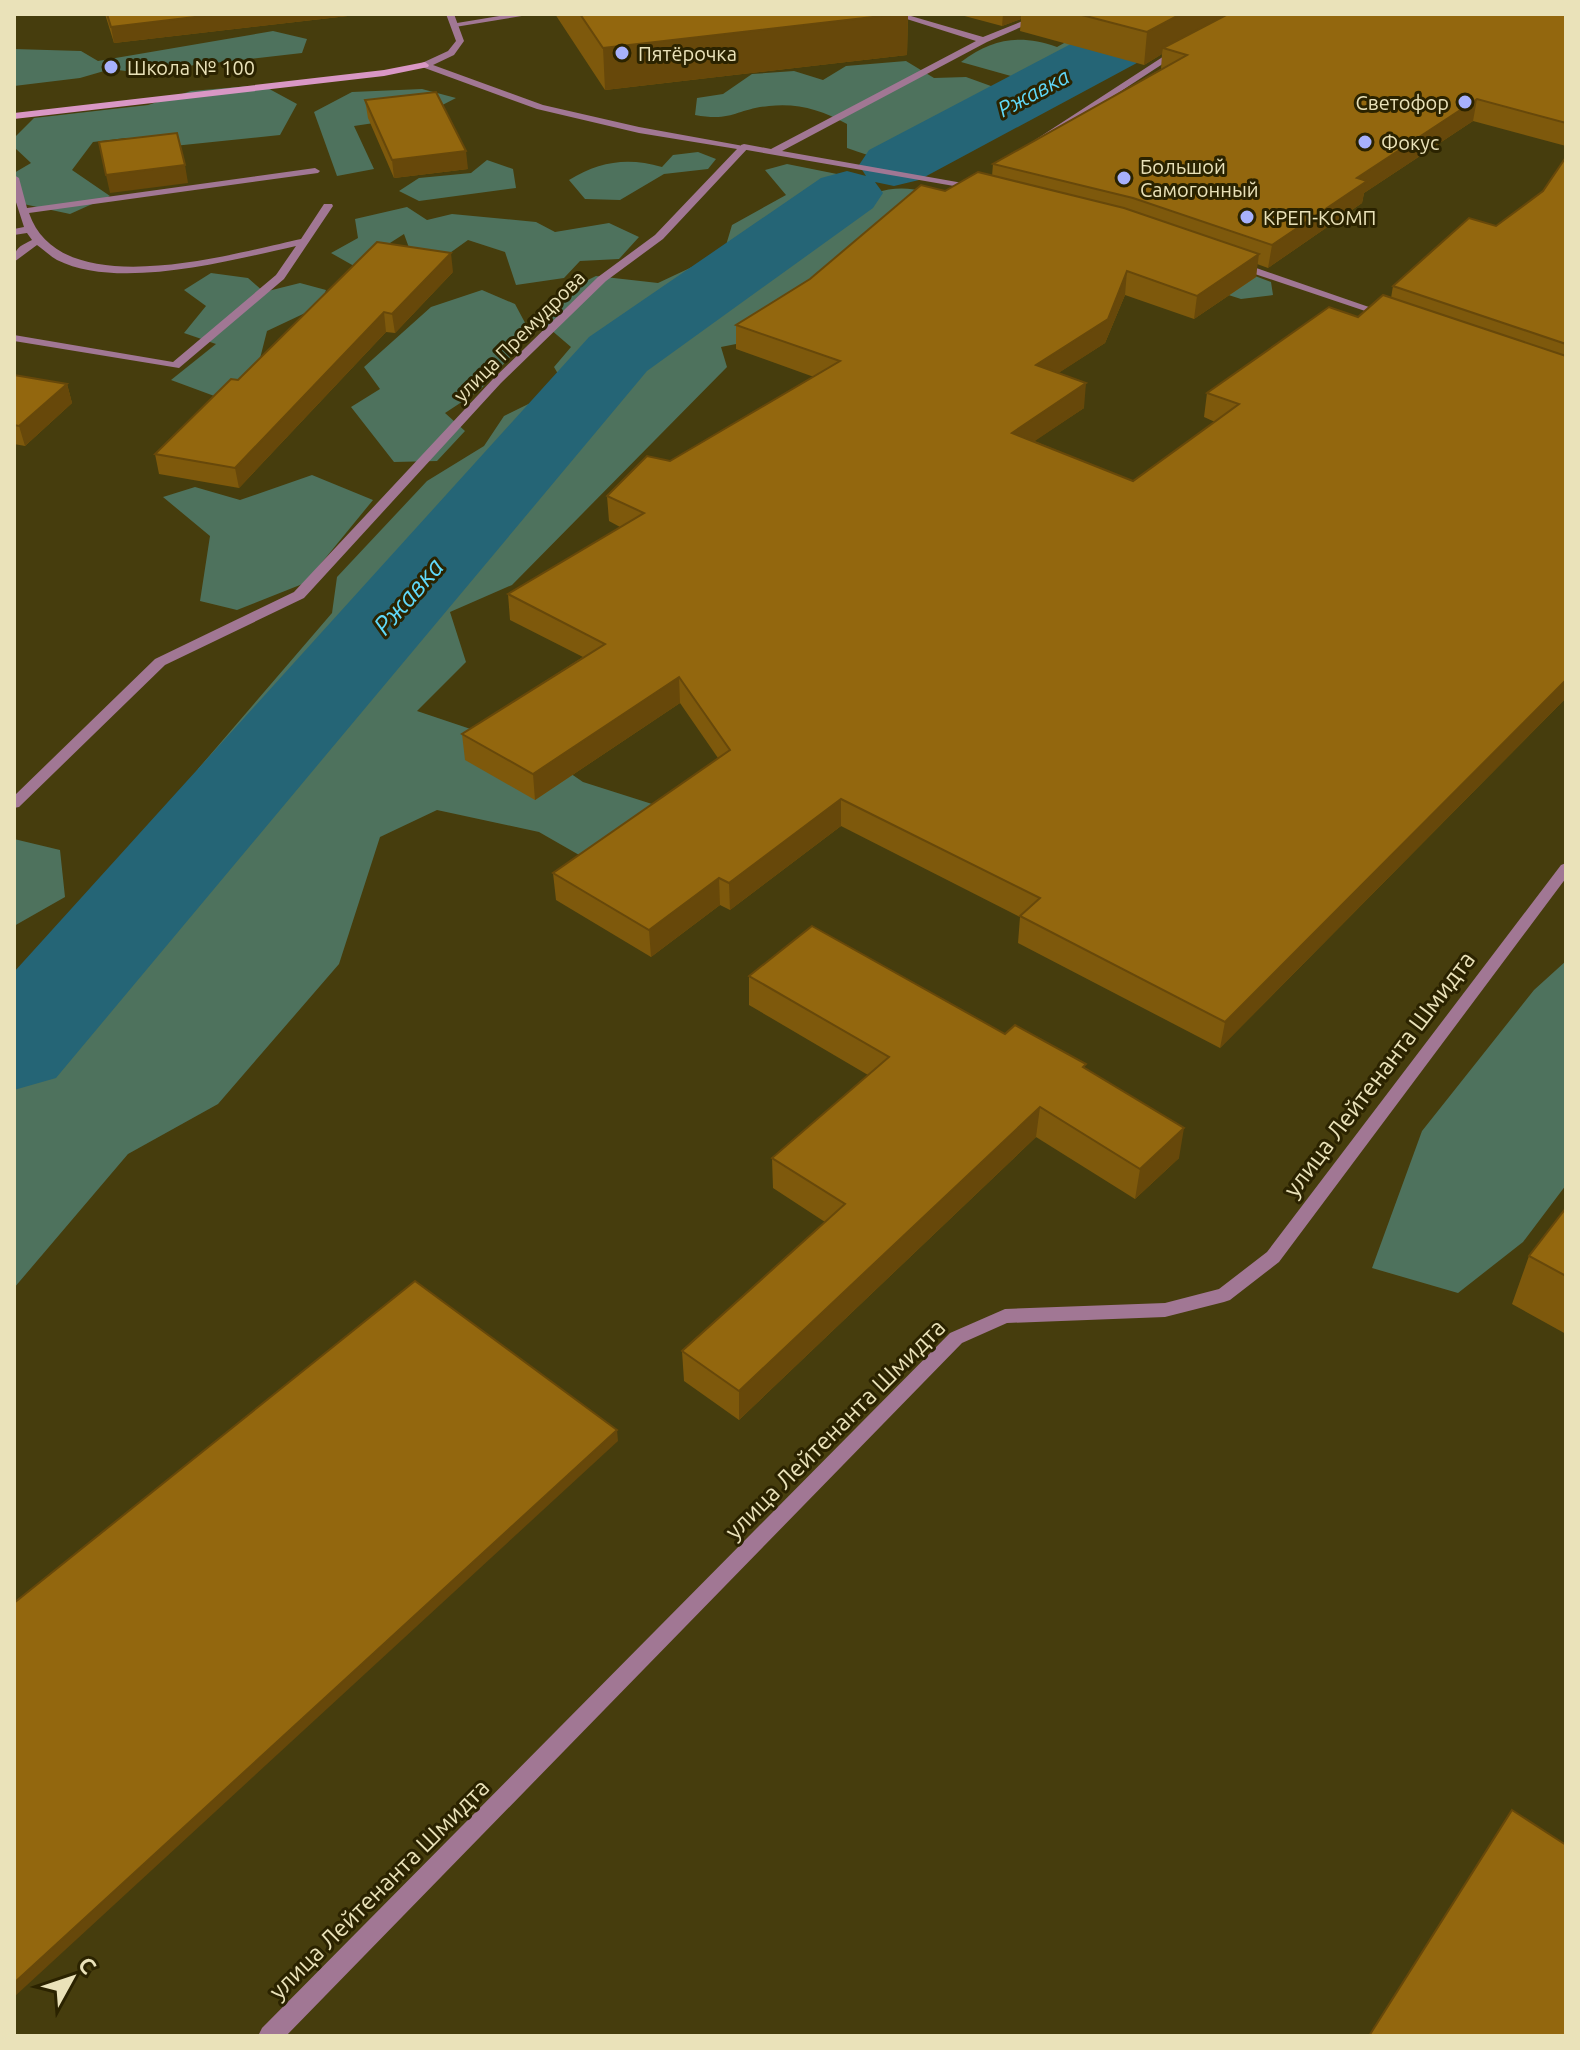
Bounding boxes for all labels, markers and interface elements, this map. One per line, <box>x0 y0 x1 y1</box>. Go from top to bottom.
place label: Пятёрочка <box>638 42 737 65</box>
marker: Пятёрочка <box>613 44 631 62</box>
place label: Школа № 100 <box>127 56 255 79</box>
marker: Школа № 100 <box>102 58 120 76</box>
water label: Ржавка <box>993 63 1073 121</box>
place label: Светофор <box>1356 91 1449 114</box>
marker: Светофор <box>1456 93 1474 111</box>
place label: Фокус <box>1381 131 1439 154</box>
marker: Фокус <box>1356 133 1374 151</box>
place label: Большой Самогонный <box>1140 155 1259 201</box>
marker: Большой Самогонный <box>1115 169 1133 187</box>
place label: КРЕП-КОМП <box>1263 206 1376 229</box>
marker: КРЕП-КОМП <box>1238 208 1256 226</box>
street label: улица Премудрова <box>449 266 589 406</box>
water label: Ржавка <box>367 552 449 640</box>
street label: улица Лейтенанта Шмидта <box>1278 946 1480 1202</box>
street label: улица Лейтенанта Шмидта <box>719 1313 951 1545</box>
street label: улица Лейтенанта Шмидта <box>263 1773 495 2005</box>
north arrow <box>32 1938 112 2018</box>
text: С <box>74 1951 102 1978</box>

